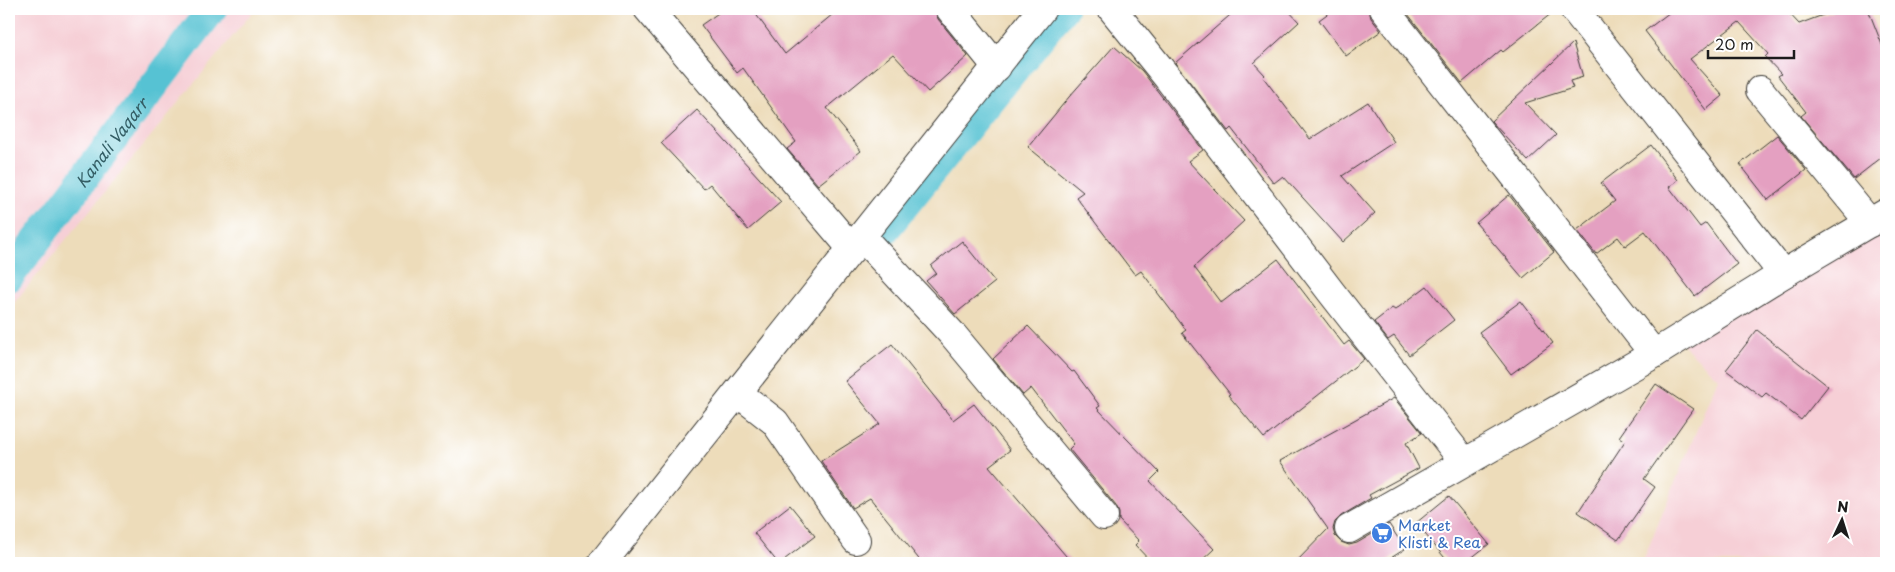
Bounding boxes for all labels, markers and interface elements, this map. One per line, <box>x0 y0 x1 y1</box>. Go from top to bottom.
scale bar <box>1708 28 1794 60</box>
text: 20 m <box>1715 32 1754 55</box>
water label: Kanali Vaqarr <box>69 90 155 192</box>
north arrow <box>1818 494 1868 544</box>
text: N <box>1837 496 1849 517</box>
place label: Market Klisti & Rea <box>1398 513 1481 553</box>
supermarket icon: Market Klisti & Rea <box>1370 521 1394 545</box>

